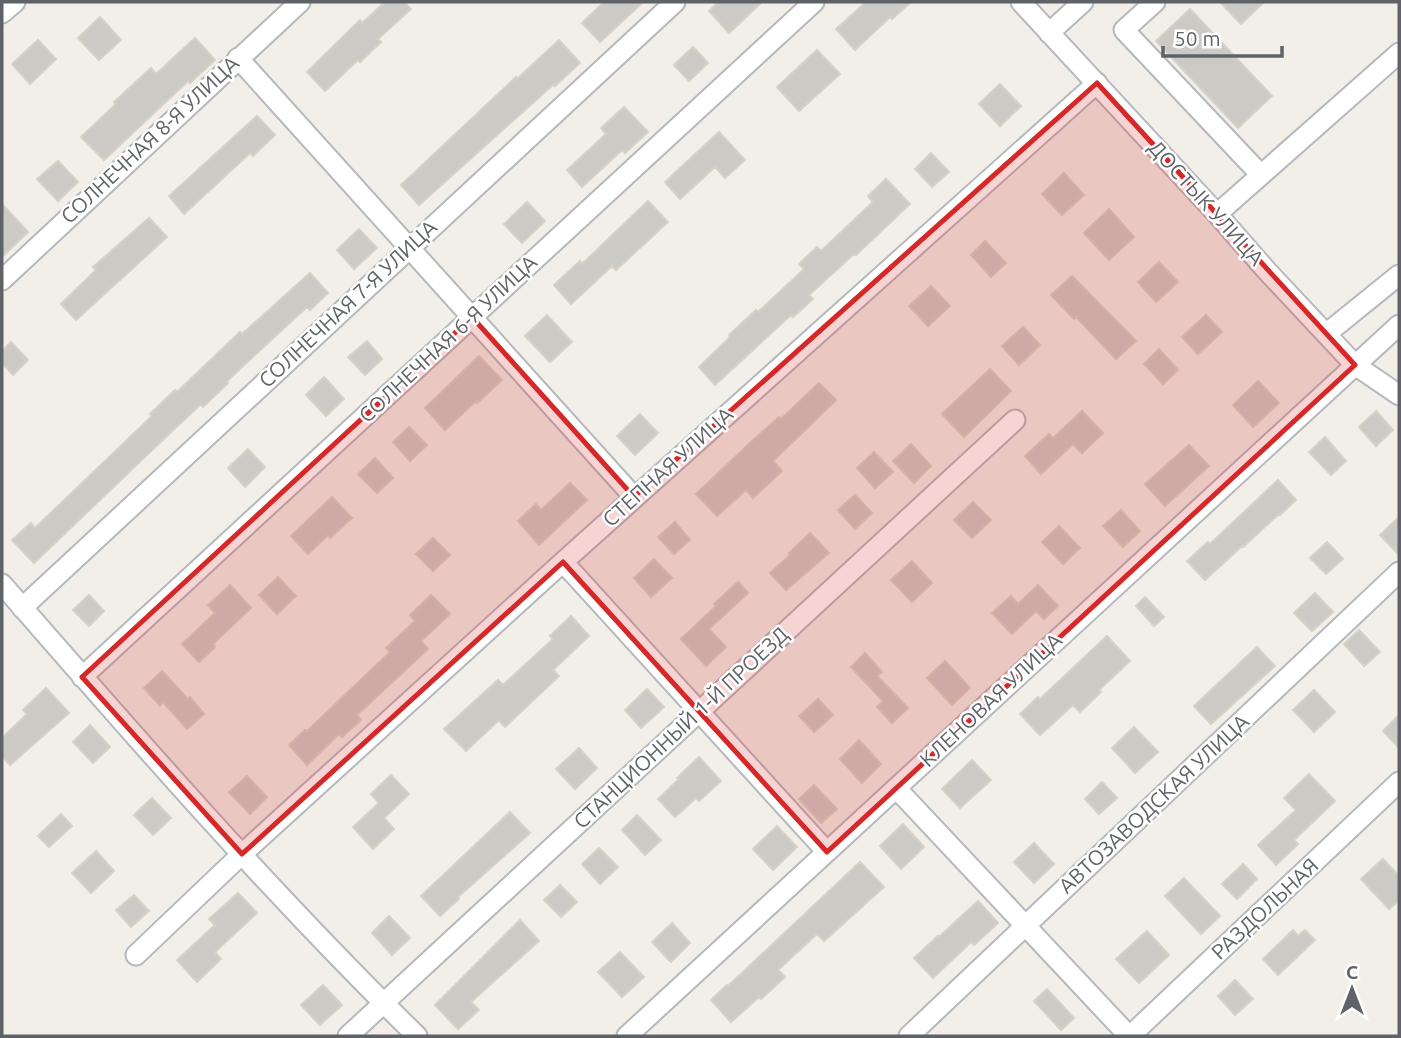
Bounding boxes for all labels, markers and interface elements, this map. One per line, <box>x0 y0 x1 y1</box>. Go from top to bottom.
scale bar <box>1163 14 1282 58</box>
text: 50 m <box>1174 26 1221 50</box>
street label: СОЛНЕЧНАЯ 8-Я УЛИЦА <box>56 50 243 228</box>
street label: ДОСТЫК УЛИЦА <box>1144 135 1269 270</box>
street label: СОЛНЕЧНАЯ 7-Я УЛИЦА <box>254 214 441 392</box>
street label: СОЛНЕЧНАЯ 6-Я УЛИЦА <box>354 249 541 427</box>
street label: СТЕПНАЯ УЛИЦА <box>597 401 738 531</box>
street label: СТАНЦИОННЫЙ 1-Й ПРОЕЗД <box>568 622 792 833</box>
street label: КЛЕНОВАЯ УЛИЦА <box>915 627 1066 771</box>
street label: АВТОЗАВОДСКАЯ УЛИЦА <box>1053 709 1254 898</box>
street label: РАЗДОЛЬНАЯ <box>1206 853 1323 964</box>
north arrow <box>1317 954 1387 1024</box>
text: С <box>1346 961 1358 983</box>

